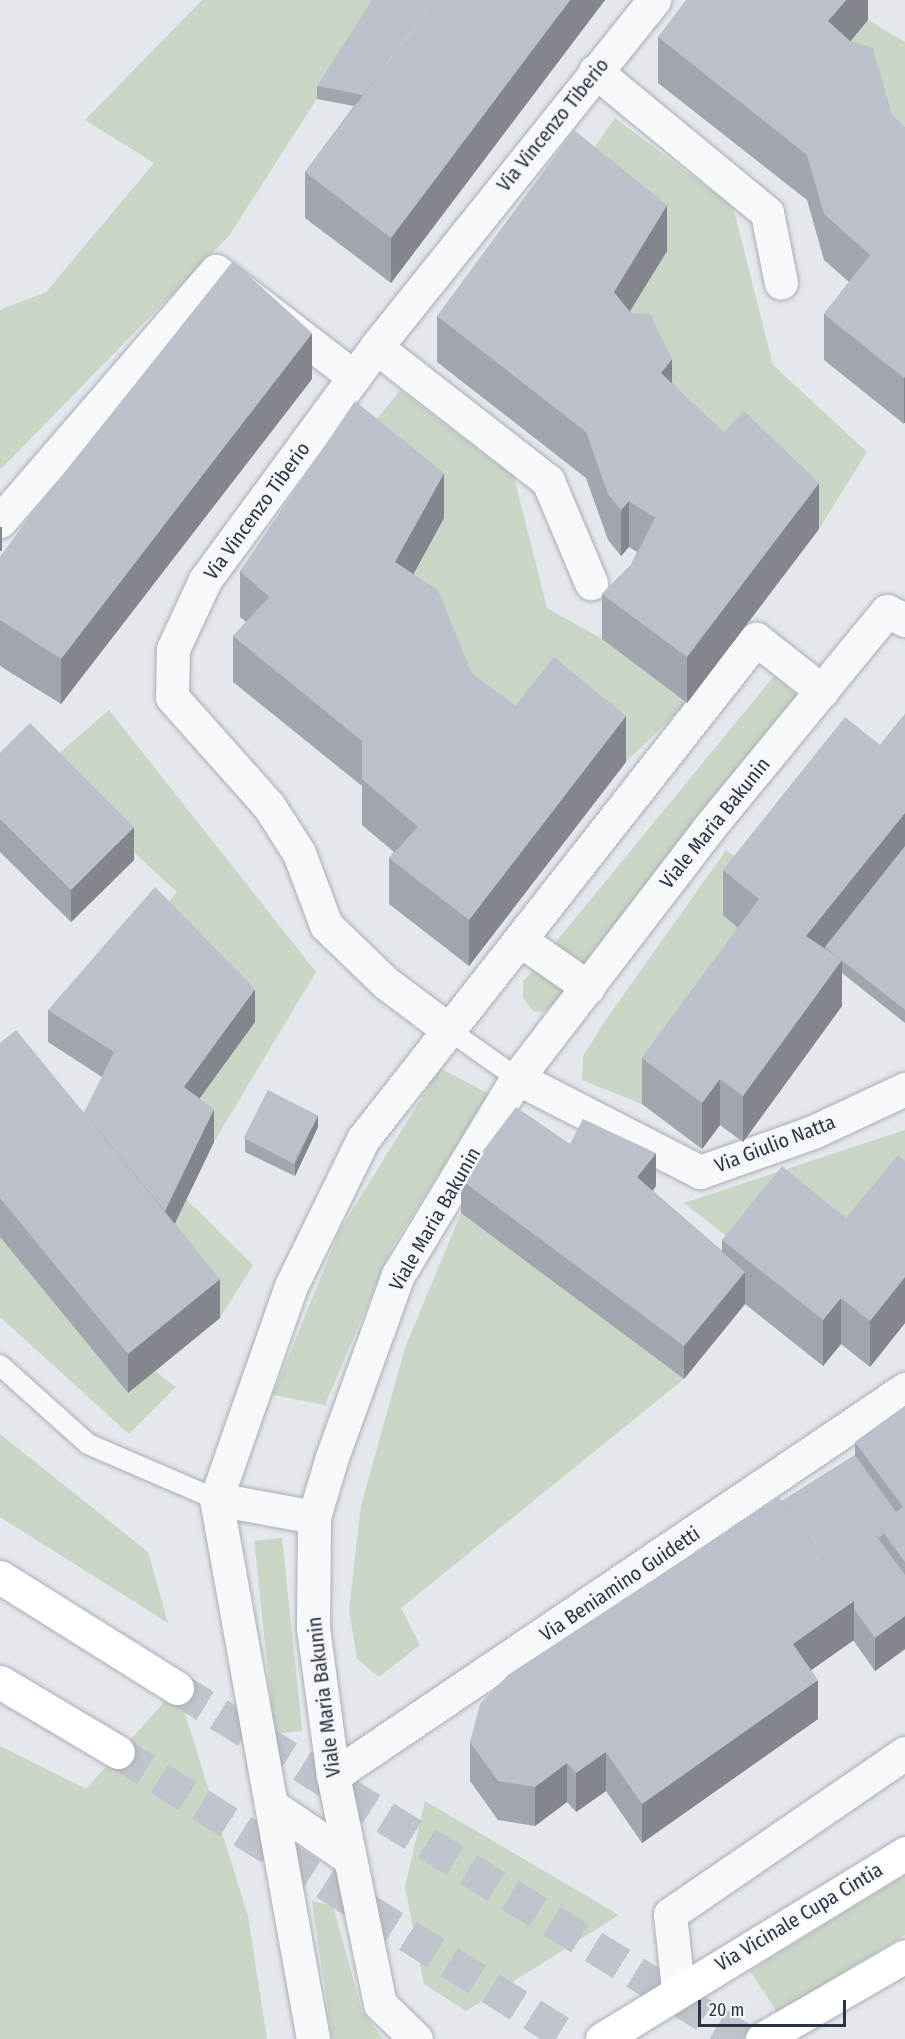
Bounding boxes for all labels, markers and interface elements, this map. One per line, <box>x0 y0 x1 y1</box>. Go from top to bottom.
street label: Via Vincenzo Tiberio <box>492 54 614 196</box>
street label: Via Vincenzo Tiberio <box>199 437 315 585</box>
street label: Viale Maria Bakunin <box>655 753 775 893</box>
street label: Via Giulio Natta <box>711 1110 839 1178</box>
street label: Viale Maria Bakunin <box>384 1143 486 1295</box>
street label: Via Beniamino Guidetti <box>535 1522 705 1646</box>
street label: Viale Maria Bakunin <box>302 1615 346 1779</box>
street label: Via Vicinale Cupa Cintia <box>711 1858 887 1976</box>
scale bar <box>701 1988 850 2026</box>
text: 20 m <box>709 1999 744 2021</box>

